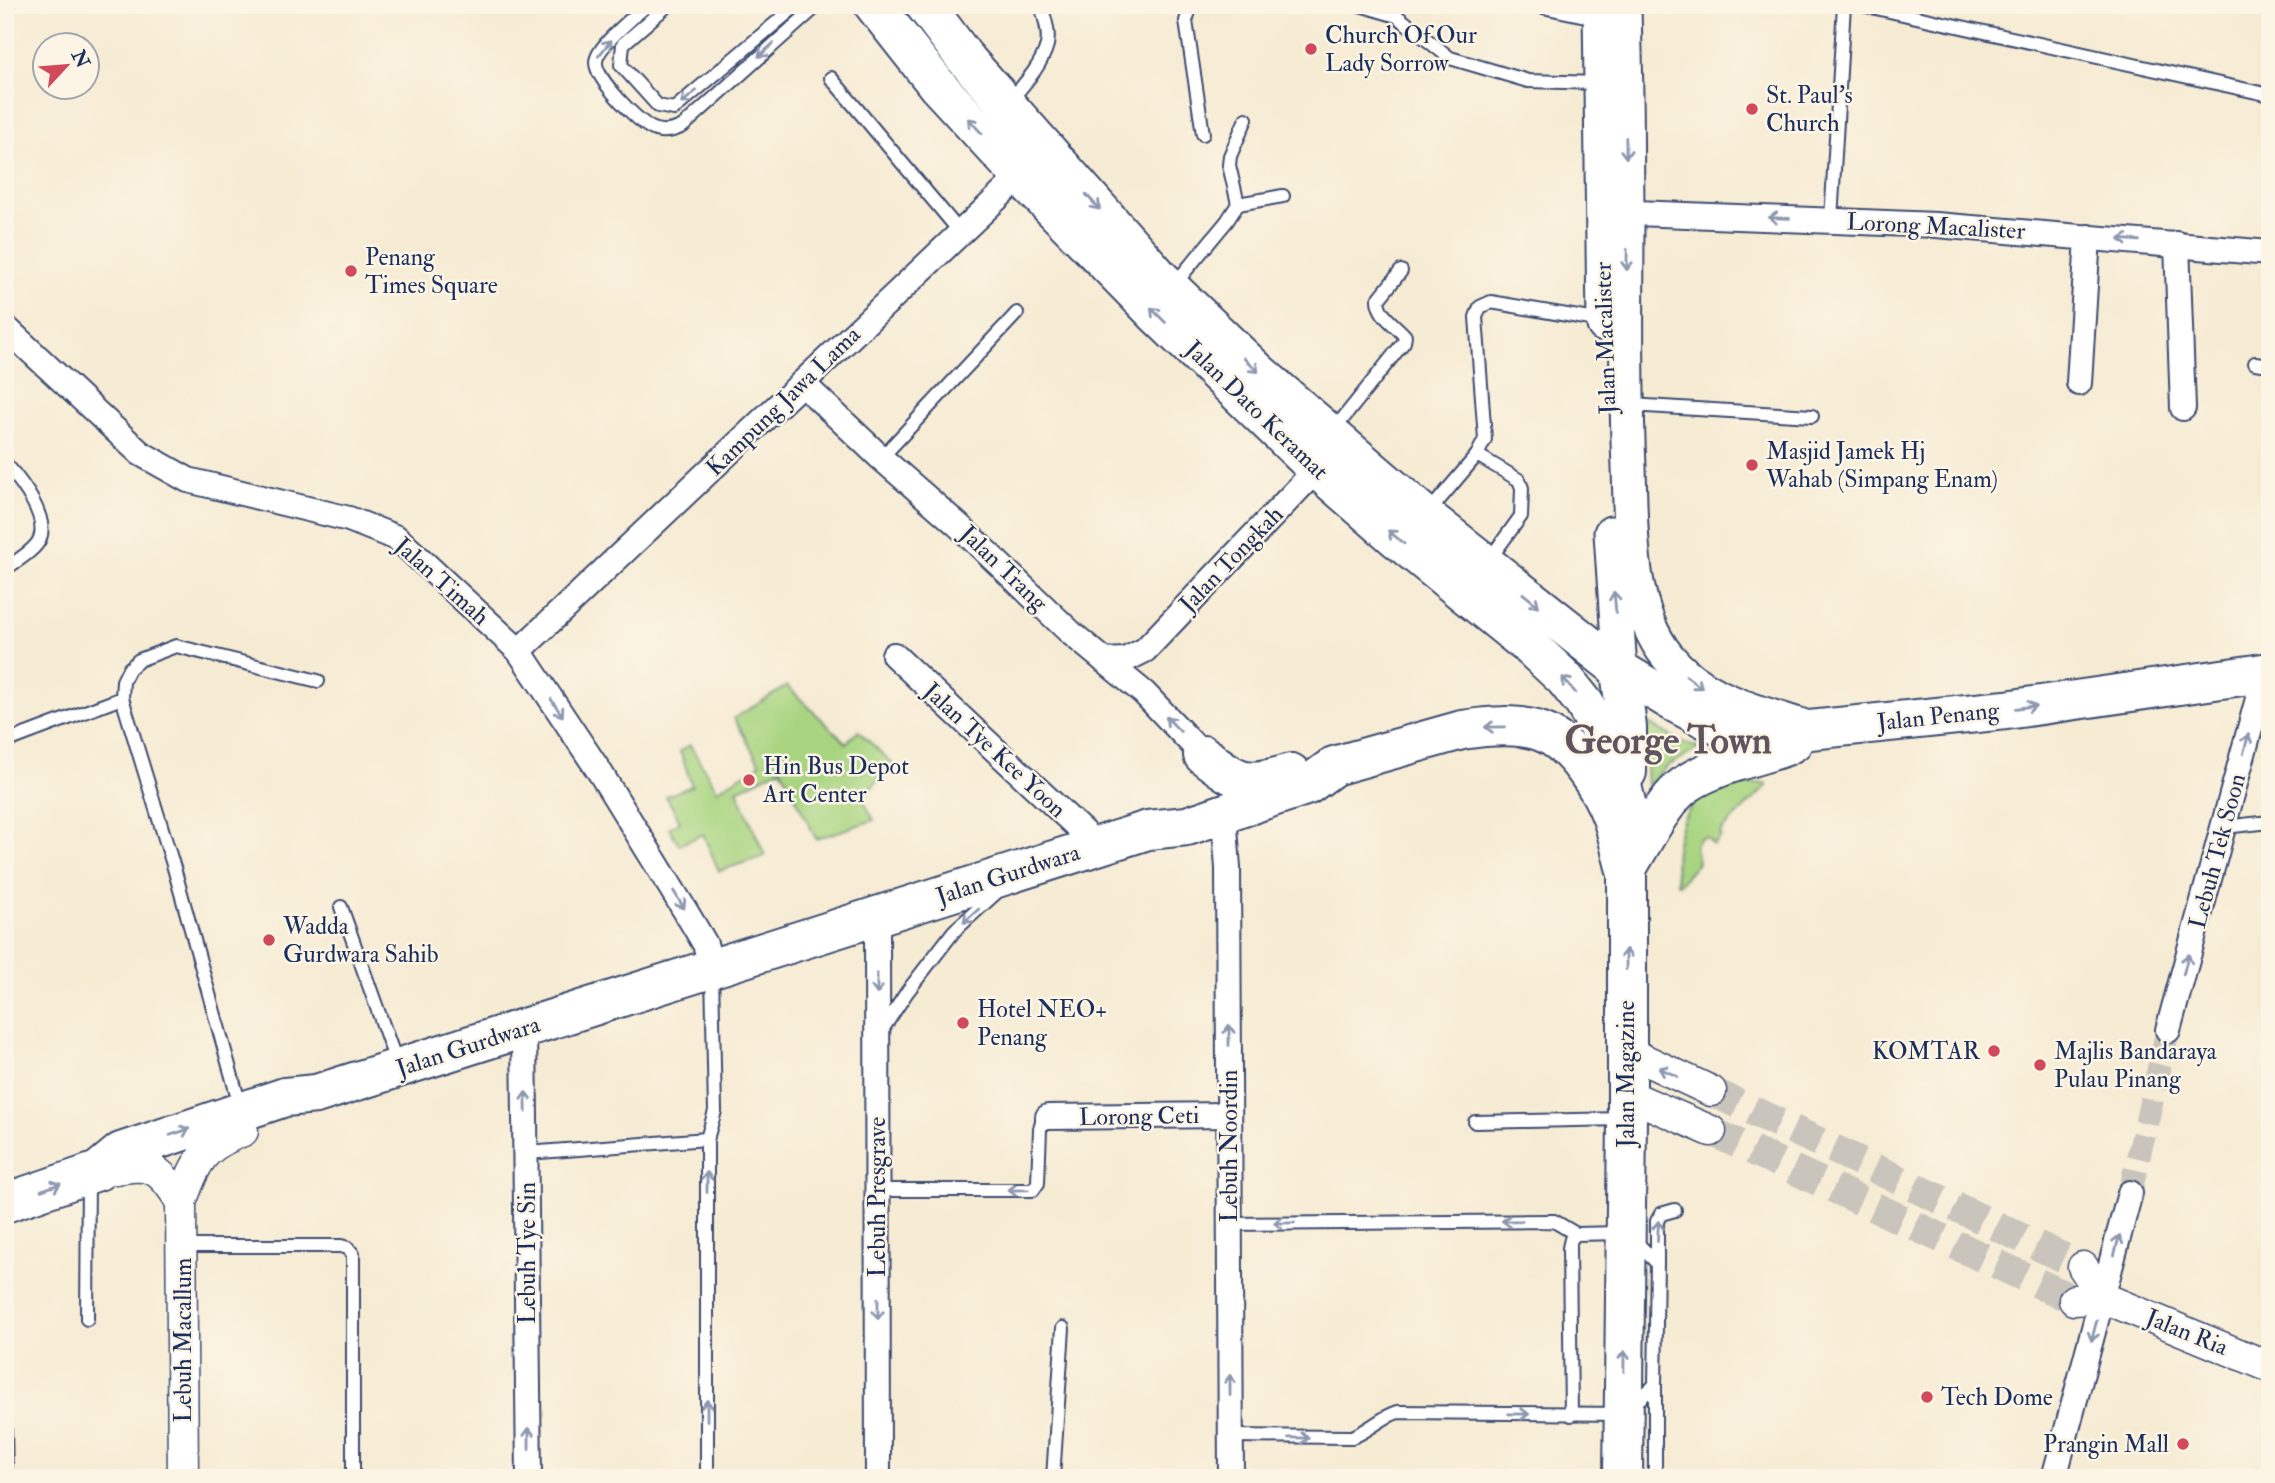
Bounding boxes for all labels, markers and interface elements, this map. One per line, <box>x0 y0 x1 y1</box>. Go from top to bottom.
place label: Church Of Our Lady Sorrow <box>1325 20 1477 79</box>
north arrow <box>32 32 102 102</box>
one-way arrow <box>597 39 612 57</box>
marker: Church Of Our Lady Sorrow <box>1303 41 1319 57</box>
one-way arrow <box>757 42 775 58</box>
text: N <box>65 45 95 73</box>
place label: St. Paul's Church <box>1766 80 1853 139</box>
one-way arrow <box>680 89 698 105</box>
marker: St. Paul's Church <box>1744 101 1760 117</box>
one-way arrow <box>966 118 983 135</box>
one-way arrow <box>1619 136 1633 159</box>
one-way arrow <box>1084 193 1101 210</box>
street label: Lorong Macalister <box>1846 206 2026 247</box>
one-way arrow <box>1768 212 1791 225</box>
one-way arrow <box>2118 233 2140 246</box>
place label: Penang Times Square <box>365 242 498 301</box>
one-way arrow <box>1620 248 1634 271</box>
street label: Jalan Macalister <box>1587 261 1624 416</box>
marker: Penang Times Square <box>343 263 359 279</box>
one-way arrow <box>1149 307 1166 324</box>
street label: Kampung Jawa Lama <box>700 319 868 483</box>
street label: Jalan Dato Keramat <box>1178 333 1335 487</box>
one-way arrow <box>1242 357 1259 374</box>
place label: Masjid Jamek Hj Wahab (Simpang Enam) <box>1765 436 1998 495</box>
marker: Masjid Jamek Hj Wahab (Simpang Enam) <box>1744 457 1760 473</box>
street label: Jalan Tongkah <box>1172 499 1290 620</box>
street label: Jalan Trang <box>952 518 1055 619</box>
one-way arrow <box>1387 529 1405 545</box>
street label: Jalan Timah <box>387 530 496 632</box>
one-way arrow <box>1608 591 1621 614</box>
one-way arrow <box>1521 592 1539 607</box>
one-way arrow <box>1684 674 1703 689</box>
street label: Jalan Tye Kee Yoon <box>916 675 1073 825</box>
one-way arrow <box>1561 676 1576 694</box>
street label: Jalan Penang <box>1875 695 2002 738</box>
one-way arrow <box>550 698 564 717</box>
one-way arrow <box>2014 700 2037 713</box>
one-way arrow <box>1165 716 1182 733</box>
district label: George Town <box>1564 717 1772 765</box>
one-way arrow <box>1484 720 1507 734</box>
one-way arrow <box>2240 733 2253 756</box>
place label: Hin Bus Depot Art Center <box>762 751 909 810</box>
street label: Lebuh Tek Soon <box>2182 770 2253 932</box>
marker: Hin Bus Depot Art Center <box>741 772 757 788</box>
street label: Jalan Gurdwara <box>932 836 1085 913</box>
one-way arrow <box>671 890 686 909</box>
one-way arrow <box>962 908 980 924</box>
place label: Wadda Gurdwara Sahib <box>282 911 439 970</box>
marker: Wadda Gurdwara Sahib <box>261 932 277 948</box>
one-way arrow <box>1619 947 1633 970</box>
one-way arrow <box>2181 953 2194 975</box>
one-way arrow <box>870 972 883 995</box>
place label: Hotel NEO+ Penang <box>977 994 1107 1053</box>
street label: Jalan Magazine <box>1611 1000 1642 1149</box>
street label: Jalan Gurdwara <box>392 1008 545 1085</box>
marker: Hotel NEO+ Penang <box>955 1015 971 1031</box>
one-way arrow <box>1222 1024 1236 1047</box>
place label: KOMTAR <box>1872 1036 1981 1067</box>
place label: Majlis Bandaraya Pulau Pinang <box>2054 1036 2218 1095</box>
marker: KOMTAR <box>1986 1043 2002 1059</box>
marker: Majlis Bandaraya Pulau Pinang <box>2032 1057 2048 1073</box>
one-way arrow <box>1658 1064 1679 1078</box>
street label: Lebuh Noordin <box>1214 1070 1245 1222</box>
one-way arrow <box>519 1090 532 1113</box>
street label: Lorong Ceti <box>1079 1100 1200 1133</box>
street label: Lebuh Presgrave <box>862 1117 893 1277</box>
one-way arrow <box>169 1125 191 1137</box>
one-way arrow <box>700 1171 714 1194</box>
one-way arrow <box>40 1180 62 1192</box>
street label: Lebuh Tye Sin <box>512 1182 543 1324</box>
one-way arrow <box>1007 1183 1030 1197</box>
one-way arrow <box>1500 1214 1523 1228</box>
one-way arrow <box>1273 1216 1296 1230</box>
one-way arrow <box>1651 1220 1664 1243</box>
one-way arrow <box>2111 1234 2124 1257</box>
street label: Lebuh Macallum <box>168 1257 199 1422</box>
one-way arrow <box>871 1298 885 1321</box>
street label: Jalan Ria <box>2140 1302 2234 1363</box>
one-way arrow <box>2087 1320 2100 1342</box>
one-way arrow <box>1617 1349 1631 1372</box>
one-way arrow <box>1224 1374 1237 1397</box>
place label: Tech Dome <box>1941 1382 2053 1413</box>
marker: Tech Dome <box>1919 1389 1935 1405</box>
one-way arrow <box>700 1398 714 1421</box>
one-way arrow <box>1508 1407 1531 1421</box>
one-way arrow <box>522 1427 536 1450</box>
place label: Prangin Mall <box>2043 1429 2169 1460</box>
one-way arrow <box>1287 1431 1310 1444</box>
marker: Prangin Mall <box>2175 1436 2191 1452</box>

